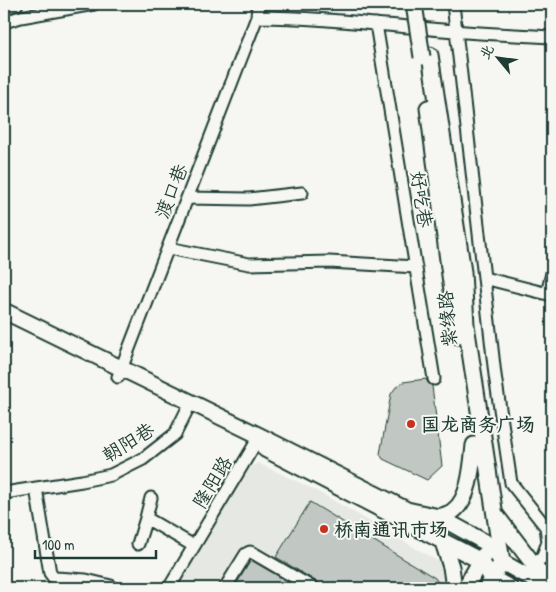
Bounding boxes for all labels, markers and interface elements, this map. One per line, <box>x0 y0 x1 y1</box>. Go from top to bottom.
north arrow <box>474 32 524 82</box>
text: 北 <box>474 41 498 62</box>
street label: 渡口巷 <box>149 160 193 222</box>
street label: 好吃巷 <box>405 169 439 229</box>
street label: 紫缘路 <box>432 289 462 349</box>
place label: 国龙商务广场 <box>421 411 535 437</box>
street label: 朝阳巷 <box>97 416 159 468</box>
marker: 国龙商务广场 <box>405 418 417 430</box>
street label: 隆阳路 <box>186 451 238 513</box>
place label: 桥南通讯市场 <box>334 516 448 542</box>
marker: 桥南通讯市场 <box>318 523 330 535</box>
scale bar <box>35 527 156 559</box>
text: 100 m <box>42 534 75 555</box>

